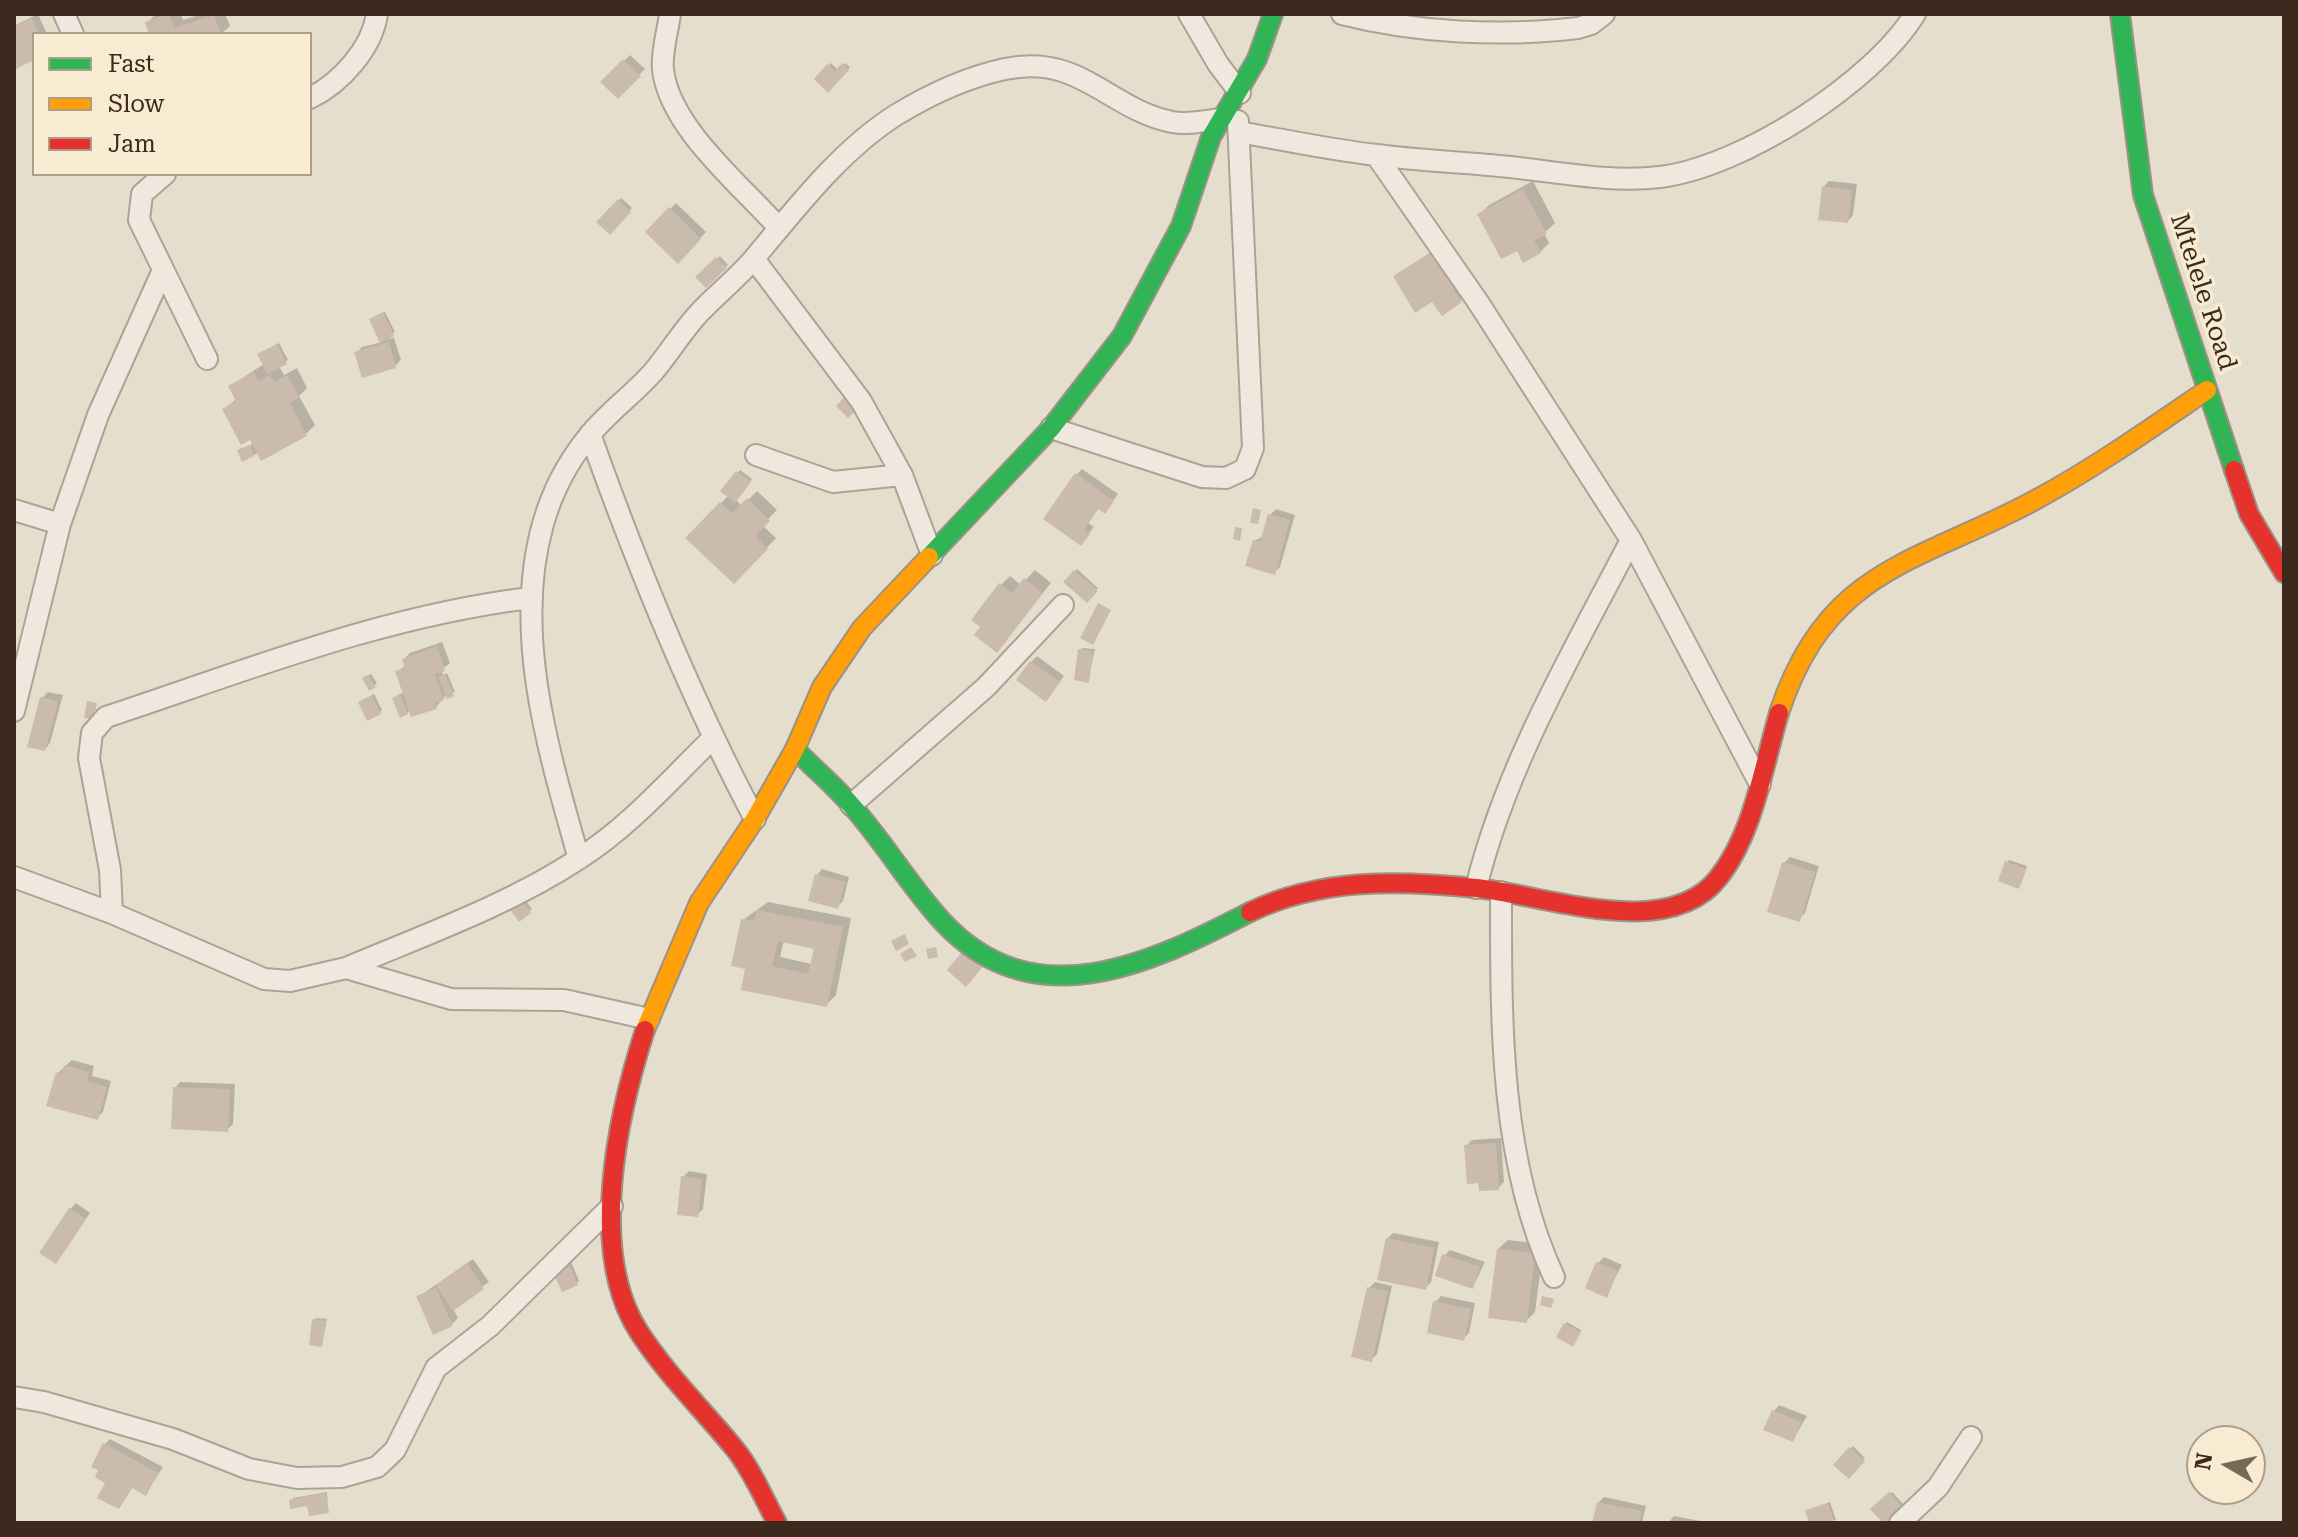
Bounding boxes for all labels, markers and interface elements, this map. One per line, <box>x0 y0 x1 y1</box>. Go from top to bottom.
legend <box>32 32 312 176</box>
text: Fast <box>108 50 155 78</box>
text: Slow <box>108 90 164 118</box>
text: Jam <box>108 130 156 158</box>
street label: Mtelele Road <box>2163 210 2243 374</box>
north arrow <box>2186 1425 2266 1505</box>
text: N <box>2190 1451 2217 1472</box>

